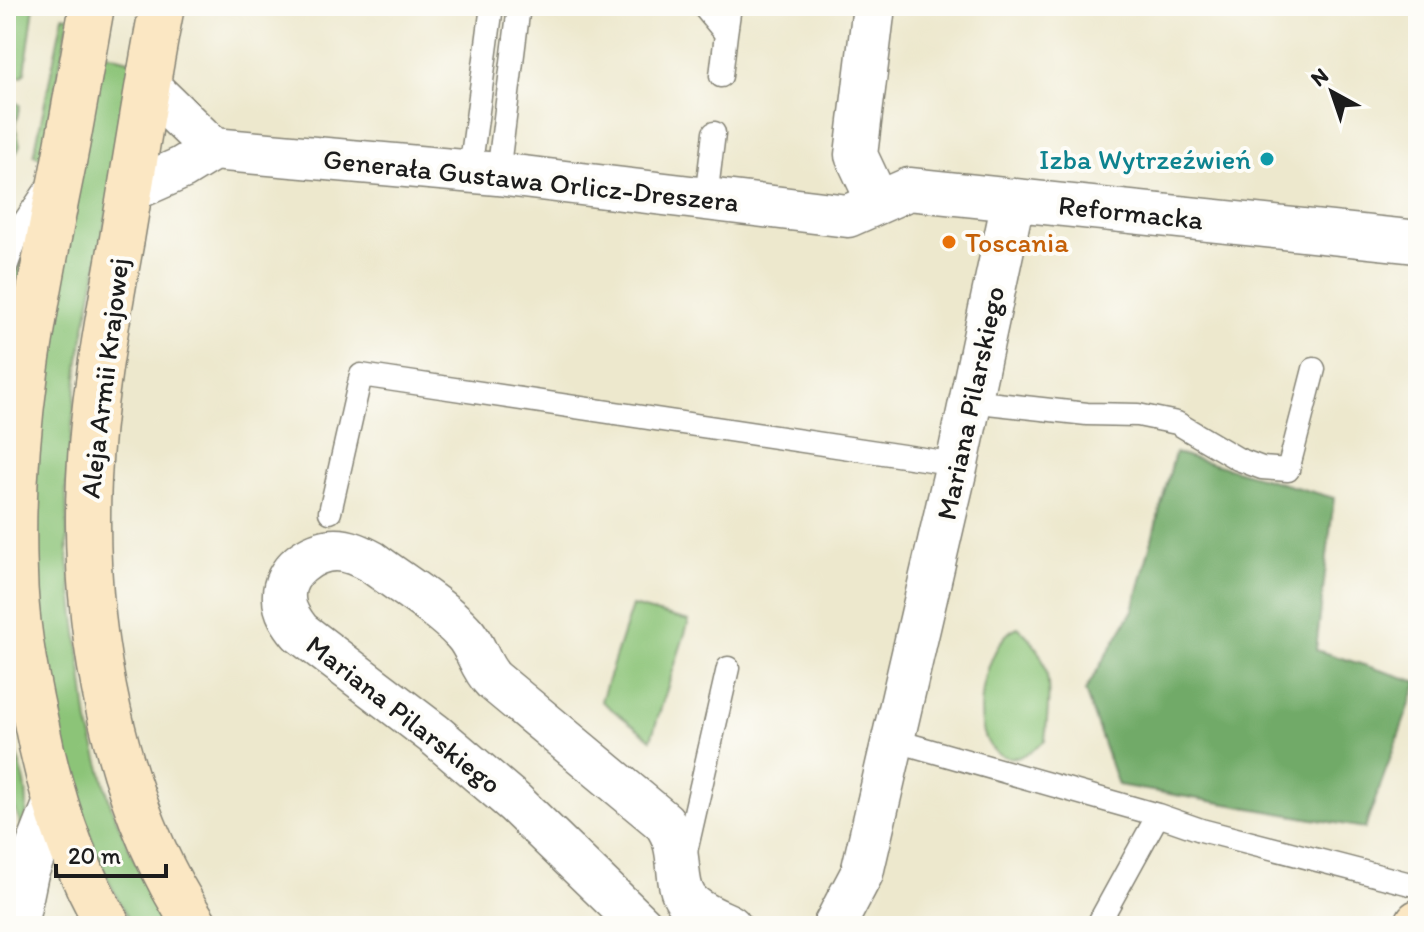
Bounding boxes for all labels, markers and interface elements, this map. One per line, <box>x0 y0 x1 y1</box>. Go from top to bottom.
north arrow <box>1292 52 1372 132</box>
text: N <box>1305 62 1334 92</box>
street label: Generała Gustawa Orlicz-Dreszera <box>322 141 741 219</box>
place label: Izba Wytrzeźwień <box>1039 142 1251 176</box>
marker: Izba Wytrzeźwień <box>1258 150 1276 168</box>
street label: Reformacka <box>1057 187 1206 237</box>
place label: Toscania <box>965 225 1069 259</box>
marker: Toscania <box>940 233 958 251</box>
street label: Aleja Armii Krajowej <box>72 256 136 500</box>
street label: Mariana Pilarskiego <box>929 283 1011 523</box>
street label: Mariana Pilarskiego <box>300 627 508 801</box>
scale bar <box>56 828 166 878</box>
text: 20 m <box>68 841 121 870</box>

